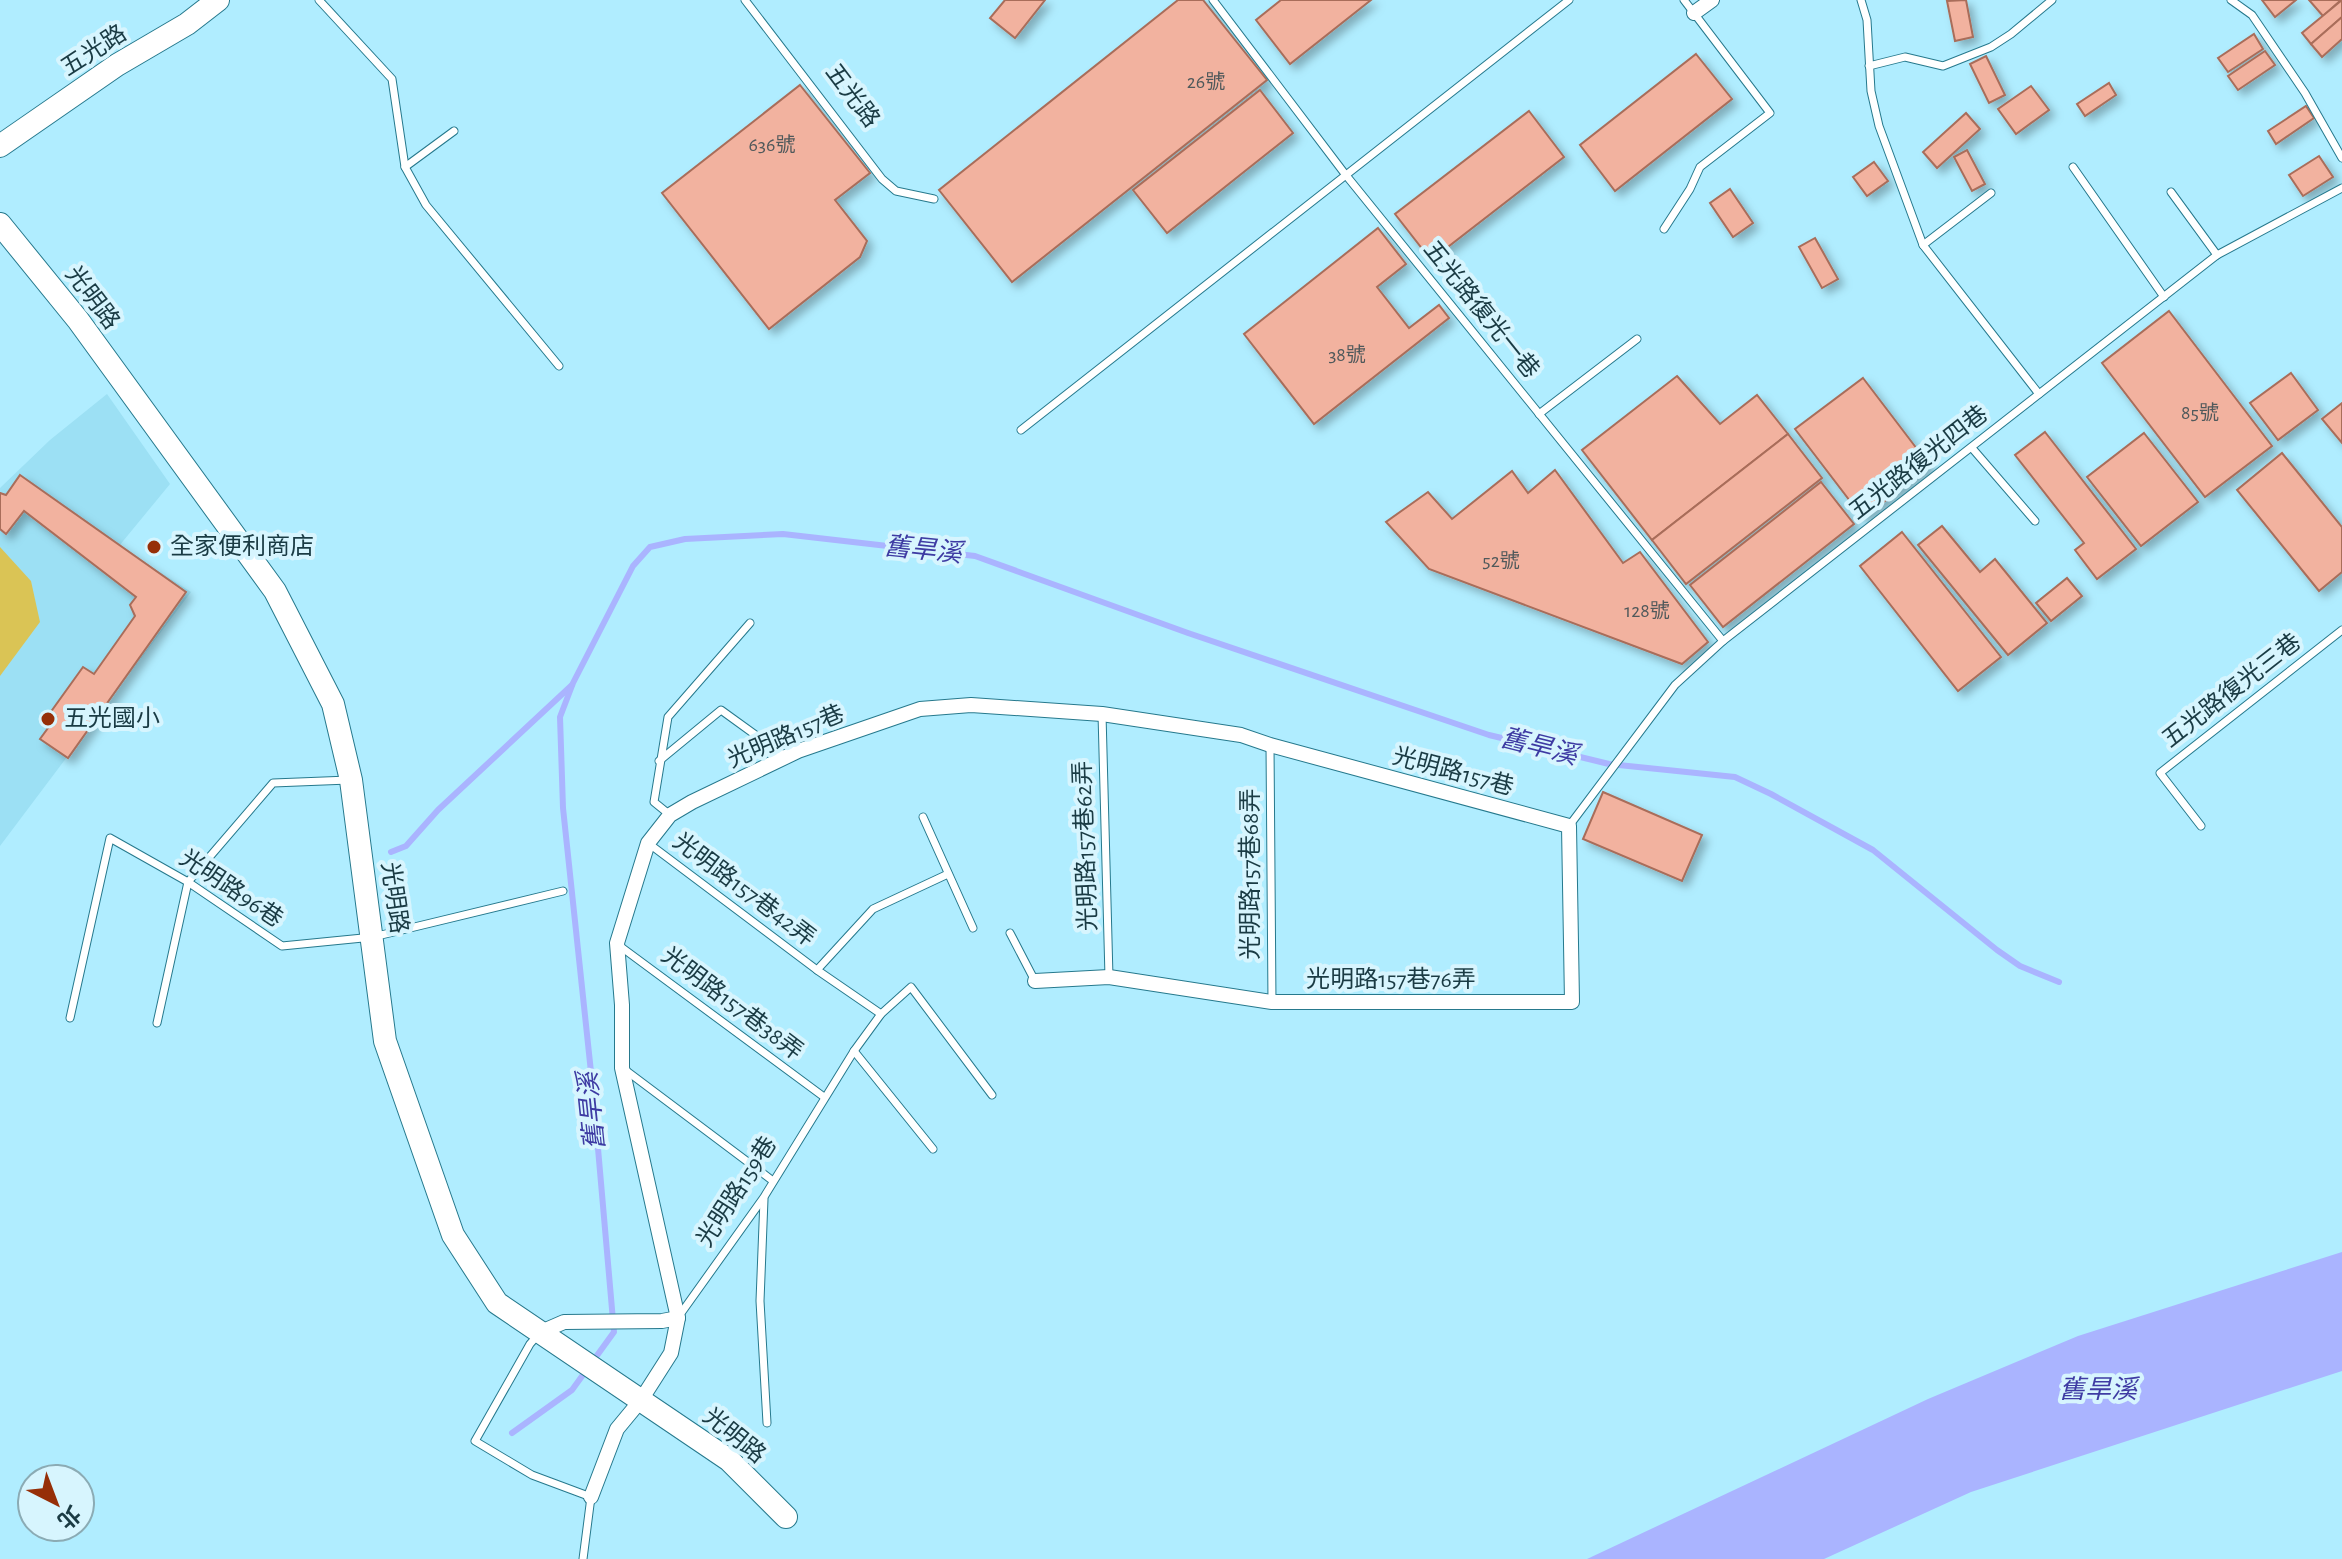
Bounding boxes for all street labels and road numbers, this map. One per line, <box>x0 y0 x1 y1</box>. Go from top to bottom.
street label: 五光路 <box>56 20 131 81</box>
street label: 五光路 <box>821 59 885 132</box>
street label: 五光路復光一巷 <box>1419 236 1545 383</box>
street label: 光明路 <box>61 261 125 334</box>
street label: 五光路復光四巷 <box>1844 400 1993 524</box>
street label: 五光路復光三巷 <box>2157 628 2306 752</box>
street label: 光明路157巷 <box>723 700 848 772</box>
street label: 光明路157巷 <box>1390 742 1517 800</box>
street label: 光明路157巷62弄 <box>1069 760 1101 932</box>
street label: 光明路157巷68弄 <box>1237 789 1263 959</box>
street label: 光明路157巷42弄 <box>669 827 821 951</box>
street label: 光明路96巷 <box>175 844 288 932</box>
street label: 光明路 <box>377 860 413 935</box>
street label: 光明路157巷38弄 <box>657 942 808 1065</box>
street label: 光明路157巷76弄 <box>1306 966 1476 992</box>
street label: 光明路159巷 <box>691 1132 781 1251</box>
street label: 光明路 <box>698 1402 771 1468</box>

